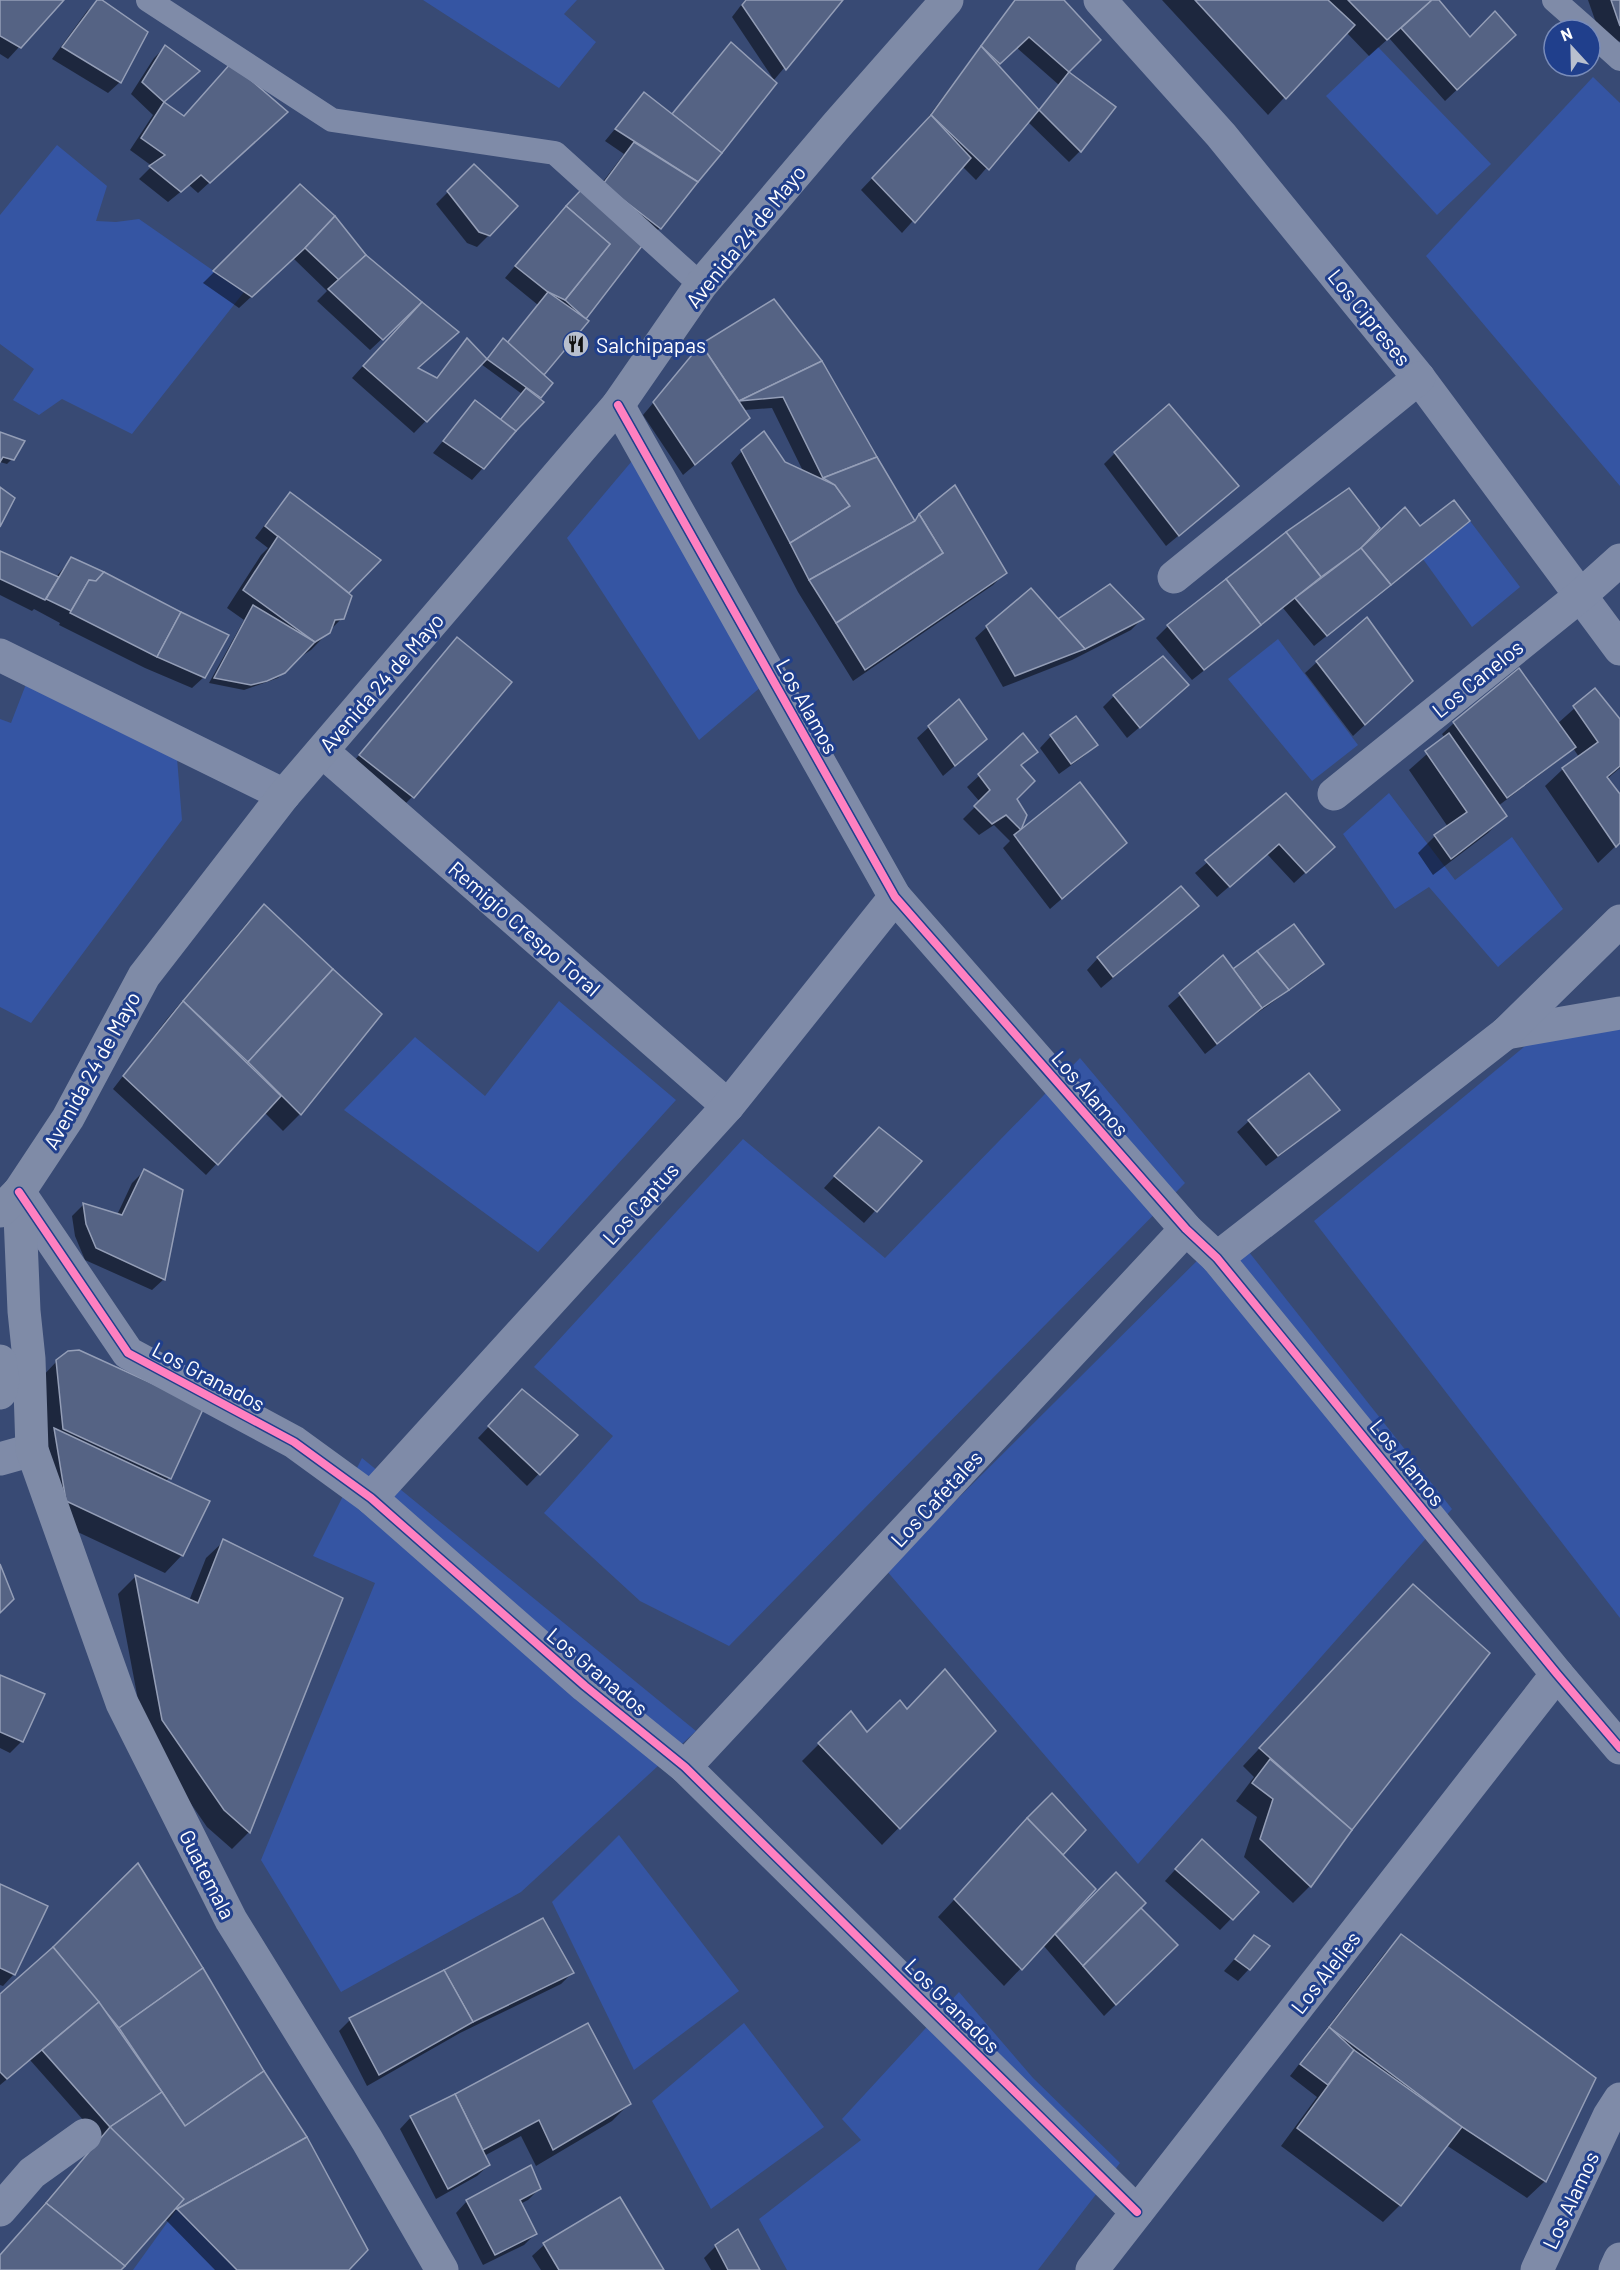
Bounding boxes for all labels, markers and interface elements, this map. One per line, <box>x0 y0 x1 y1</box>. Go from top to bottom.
north arrow <box>1542 18 1602 78</box>
text: N <box>1558 23 1575 44</box>
street label: Avenida 24 de Mayo <box>680 160 810 312</box>
street label: Los Cipreses <box>1323 264 1417 370</box>
restaurant icon: Salchipapas <box>561 329 591 359</box>
place label: Salchipapas <box>596 332 706 357</box>
street label: Avenida 24 de Mayo <box>314 607 448 757</box>
street label: Los Canelos <box>1426 634 1528 722</box>
street label: Los Alamos <box>772 654 844 758</box>
street label: Remigio Crespo Toral <box>444 855 606 1001</box>
street label: Avenida 24 de Mayo <box>37 987 145 1153</box>
street label: Los Alamos <box>1047 1045 1135 1141</box>
street label: Los Captus <box>597 1157 683 1249</box>
street label: Los Granados <box>148 1336 270 1416</box>
street label: Los Alamos <box>1365 1413 1451 1511</box>
street label: Los Cafetales <box>885 1445 987 1551</box>
street label: Los Granados <box>542 1622 654 1720</box>
street label: Guatemala <box>175 1825 241 1923</box>
street label: Los Alelies <box>1285 1926 1365 2018</box>
street label: Los Granados <box>900 1952 1006 2058</box>
street label: Los Alamos <box>1537 2147 1603 2253</box>

